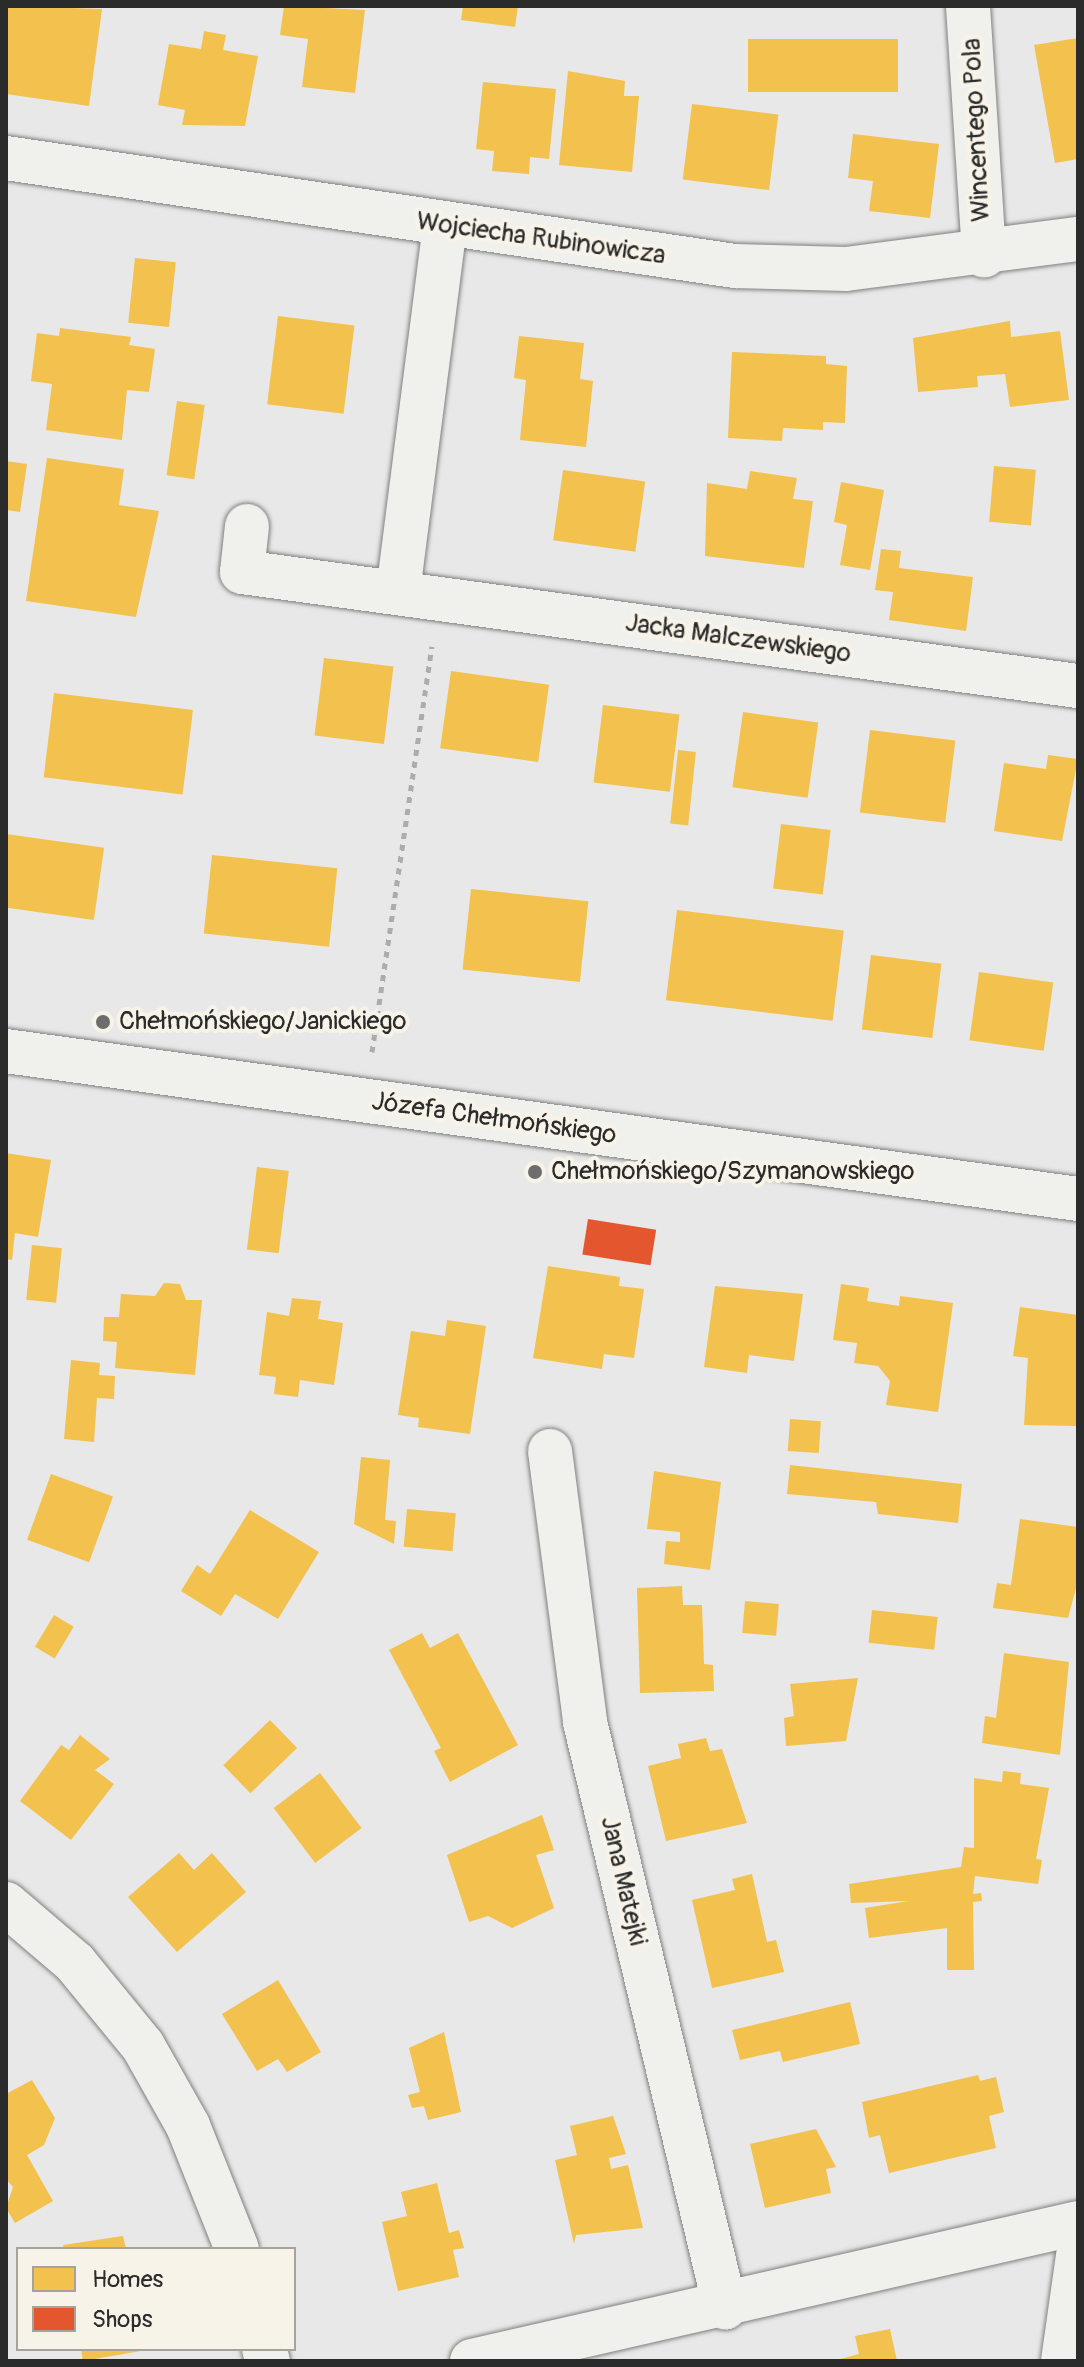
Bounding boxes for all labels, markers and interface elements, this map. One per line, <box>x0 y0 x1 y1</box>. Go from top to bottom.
street label: Wincentego Pola <box>957 37 997 223</box>
street label: Wojciecha Rubinowicza <box>414 206 668 272</box>
street label: Jacka Malczewskiego <box>623 608 853 670</box>
place label: Chełmońskiego/Janickiego <box>119 1006 406 1038</box>
marker: Chełmońskiego/Janickiego <box>94 1013 112 1031</box>
street label: Józefa Chełmońskiego <box>370 1086 618 1152</box>
place label: Chełmońskiego/Szymanowskiego <box>551 1156 914 1188</box>
marker: Chełmońskiego/Szymanowskiego <box>526 1163 544 1181</box>
street label: Jana Matejki <box>593 1813 653 1949</box>
legend <box>16 2247 296 2351</box>
text: Homes <box>92 2265 163 2294</box>
text: Shops <box>92 2305 152 2334</box>

